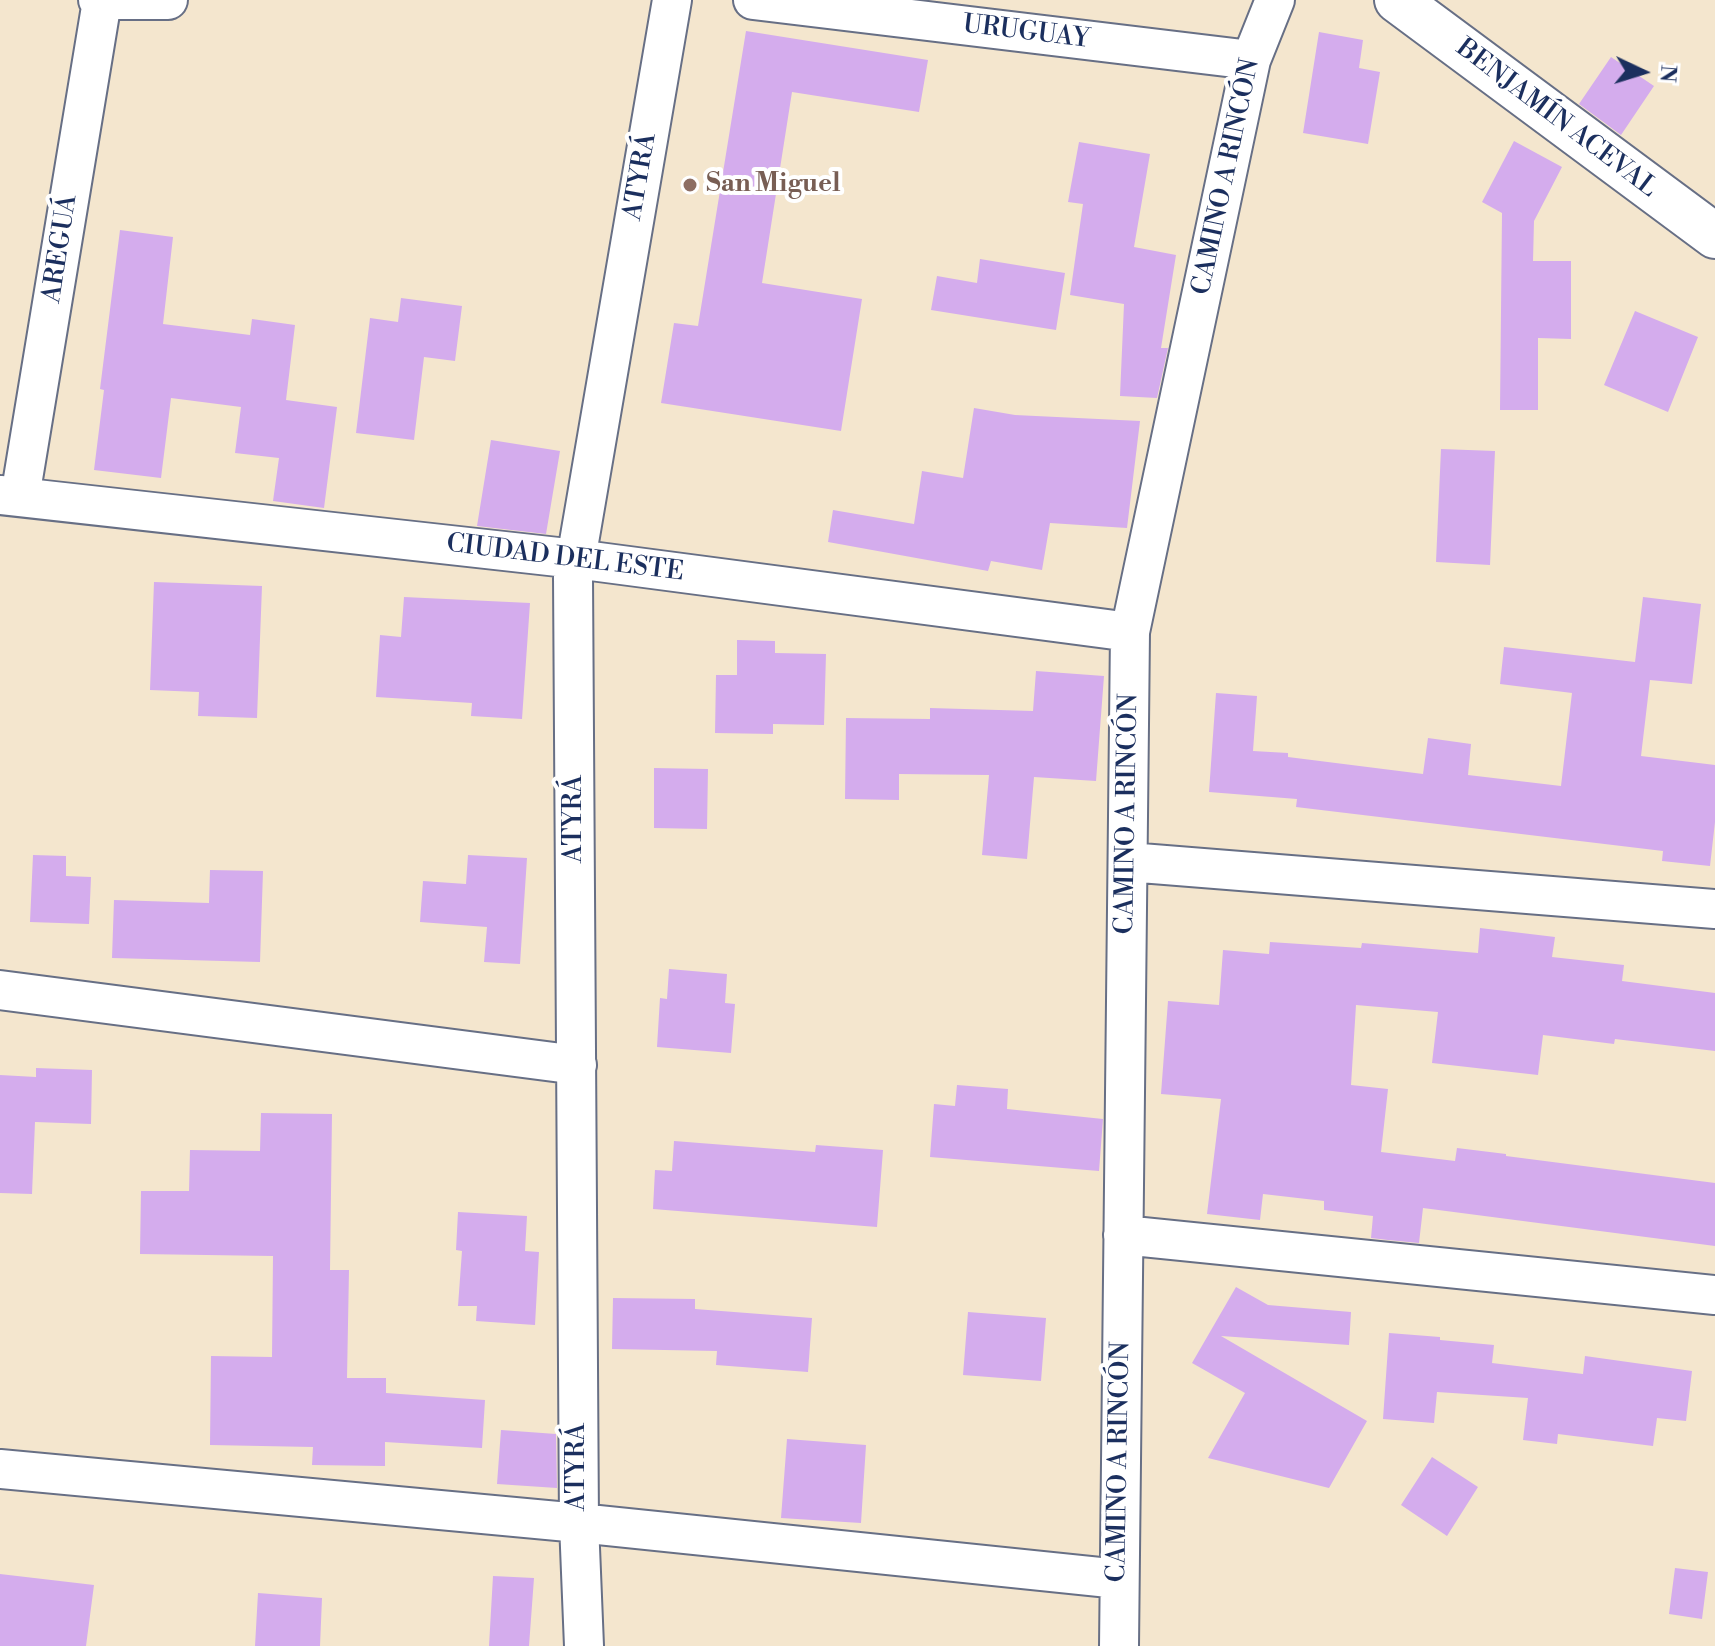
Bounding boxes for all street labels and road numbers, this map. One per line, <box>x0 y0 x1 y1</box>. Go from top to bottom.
street label: URUGUAY <box>961 10 1091 56</box>
street label: BENJAMÍN ACEVAL <box>1449 33 1663 205</box>
street label: CAMINO A RINCÓN <box>1187 56 1267 298</box>
street label: ATYRÁ <box>618 131 664 223</box>
street label: AREGUÁ <box>37 193 85 305</box>
street label: CIUDAD DEL ESTE <box>445 529 685 589</box>
street label: CAMINO A RINCÓN <box>1110 693 1146 935</box>
street label: ATYRÁ <box>559 775 591 863</box>
street label: CAMINO A RINCÓN <box>1102 1341 1138 1583</box>
street label: ATYRÁ <box>562 1423 594 1511</box>

